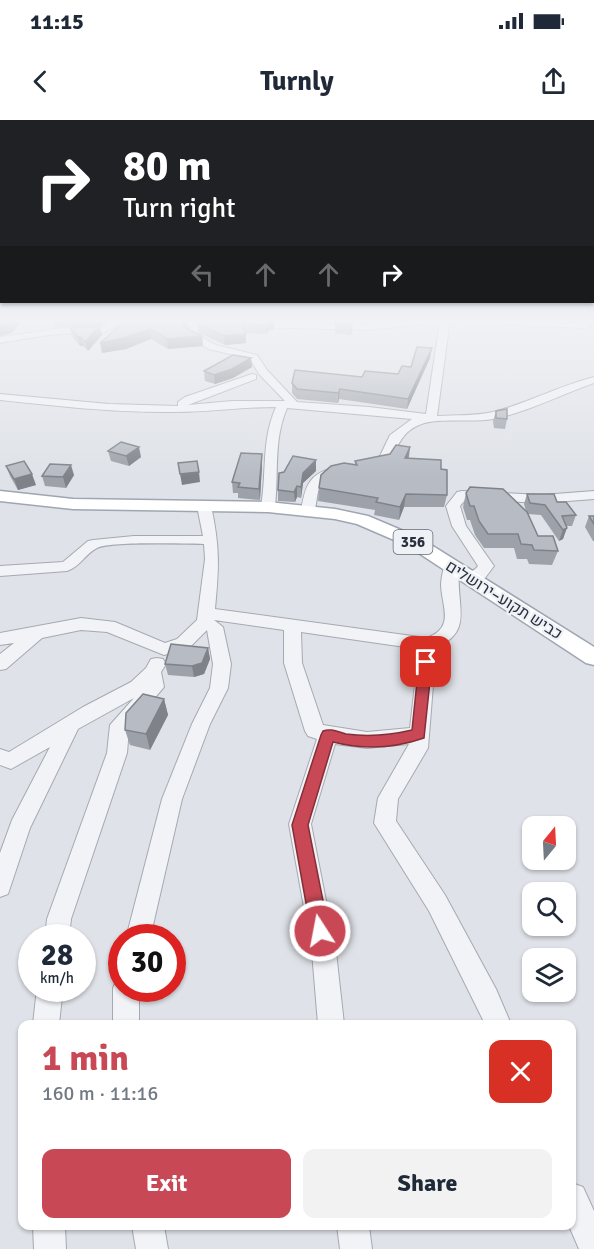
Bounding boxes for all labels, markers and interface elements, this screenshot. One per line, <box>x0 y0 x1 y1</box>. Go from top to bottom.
text: 11:15 <box>30 8 84 35</box>
icon: back <box>24 65 57 98</box>
text: Turnly <box>260 65 334 98</box>
icon: share <box>537 65 570 98</box>
text: 80 m <box>123 141 212 192</box>
icon: right <box>24 144 102 222</box>
text: Turn right <box>123 192 236 225</box>
icon: left <box>186 258 219 291</box>
icon: ahead <box>249 258 282 291</box>
icon: ahead <box>312 258 345 291</box>
icon: right <box>375 258 408 291</box>
road number: 356 <box>394 530 432 554</box>
street label: כביש תקוע–ירושלים <box>442 556 566 644</box>
pin <box>400 636 451 687</box>
icon: arrive <box>409 645 442 678</box>
north arrow <box>522 816 576 870</box>
map controls <box>522 816 576 1002</box>
button: search <box>522 882 576 936</box>
position arrow <box>288 899 352 963</box>
speed limit sign: 30 <box>108 924 186 1002</box>
text: 28 <box>41 937 73 974</box>
button: layers <box>522 948 576 1002</box>
text: km/h <box>40 969 74 987</box>
text: 1 min <box>42 1036 129 1081</box>
button: close <box>489 1040 552 1103</box>
text: 160 m · 11:16 <box>42 1081 158 1106</box>
button: Exit <box>42 1149 291 1218</box>
button: Share <box>303 1149 552 1218</box>

